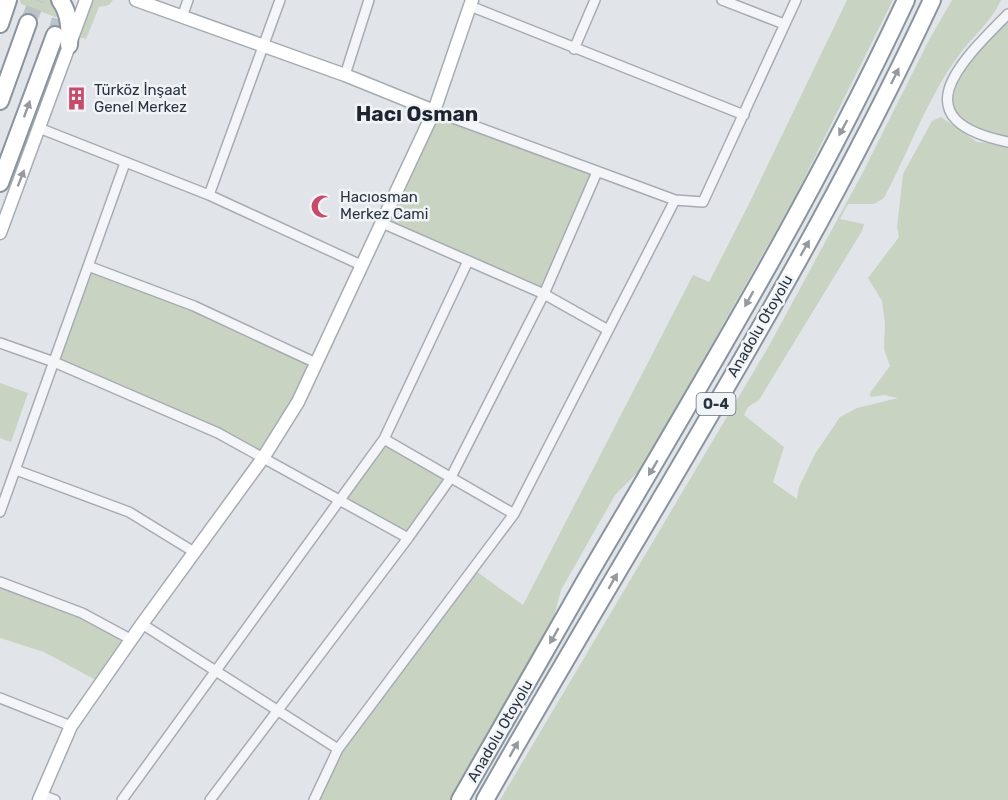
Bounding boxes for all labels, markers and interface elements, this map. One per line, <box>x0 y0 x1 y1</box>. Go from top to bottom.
one-way arrow <box>890 67 900 84</box>
place label: Türköz İnşaat Genel Merkez <box>94 81 187 116</box>
building icon: Türköz İnşaat Genel Merkez <box>63 86 89 112</box>
one-way arrow <box>23 100 33 118</box>
district label: Hacı Osman <box>356 101 478 126</box>
one-way arrow <box>838 119 847 136</box>
one-way arrow <box>16 169 26 187</box>
place label: Hacıosman Merkez Cami <box>340 188 428 223</box>
mosque icon: Hacıosman Merkez Cami <box>309 193 335 219</box>
one-way arrow <box>799 240 809 257</box>
street label: Anadolu Otoyolu <box>723 272 797 380</box>
one-way arrow <box>744 291 754 308</box>
road number: O-4 <box>696 393 736 415</box>
one-way arrow <box>647 460 658 476</box>
one-way arrow <box>607 573 618 589</box>
one-way arrow <box>549 628 559 645</box>
street label: Anadolu Otoyolu <box>463 677 537 785</box>
one-way arrow <box>509 741 520 757</box>

